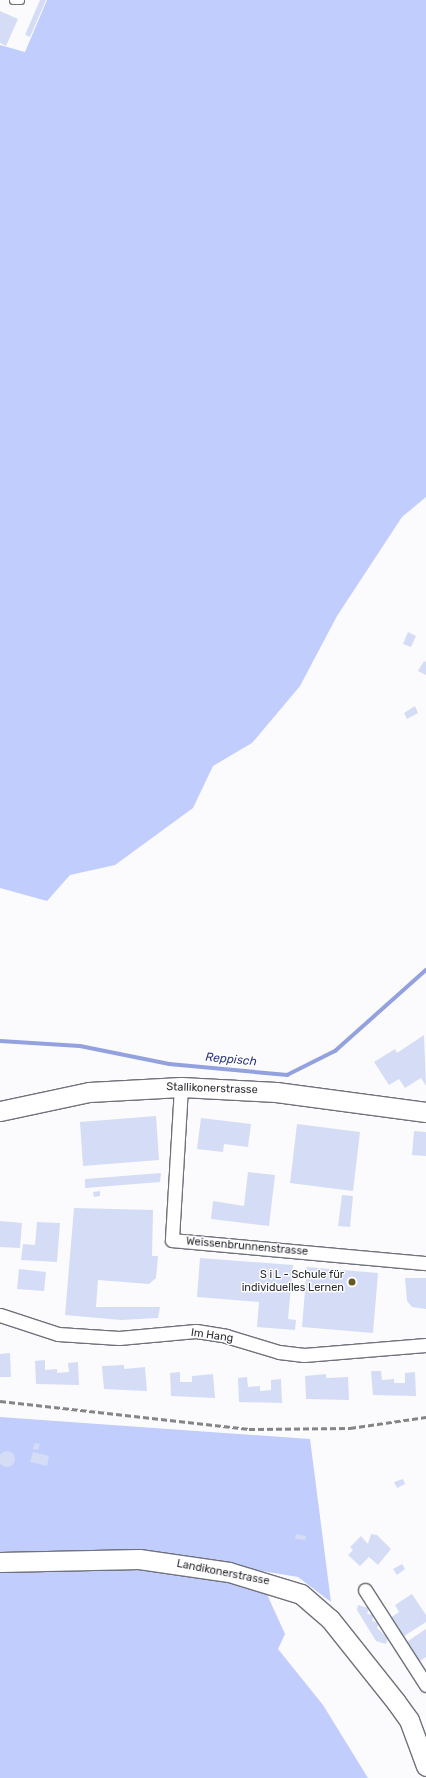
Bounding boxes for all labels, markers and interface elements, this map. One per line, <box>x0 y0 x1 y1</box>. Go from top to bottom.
water label: Reppisch <box>205 1051 257 1069</box>
street label: Stallikonerstrasse <box>166 1081 258 1097</box>
street label: Weissenbrunnenstrasse <box>185 1235 309 1259</box>
place label: S i L - Schule für individuelles Lernen <box>242 1269 344 1295</box>
marker: S i L - Schule für individuelles Lernen <box>347 1277 357 1287</box>
street label: Im Hang <box>190 1326 234 1346</box>
street label: Landikonerstrasse <box>175 1558 271 1588</box>

